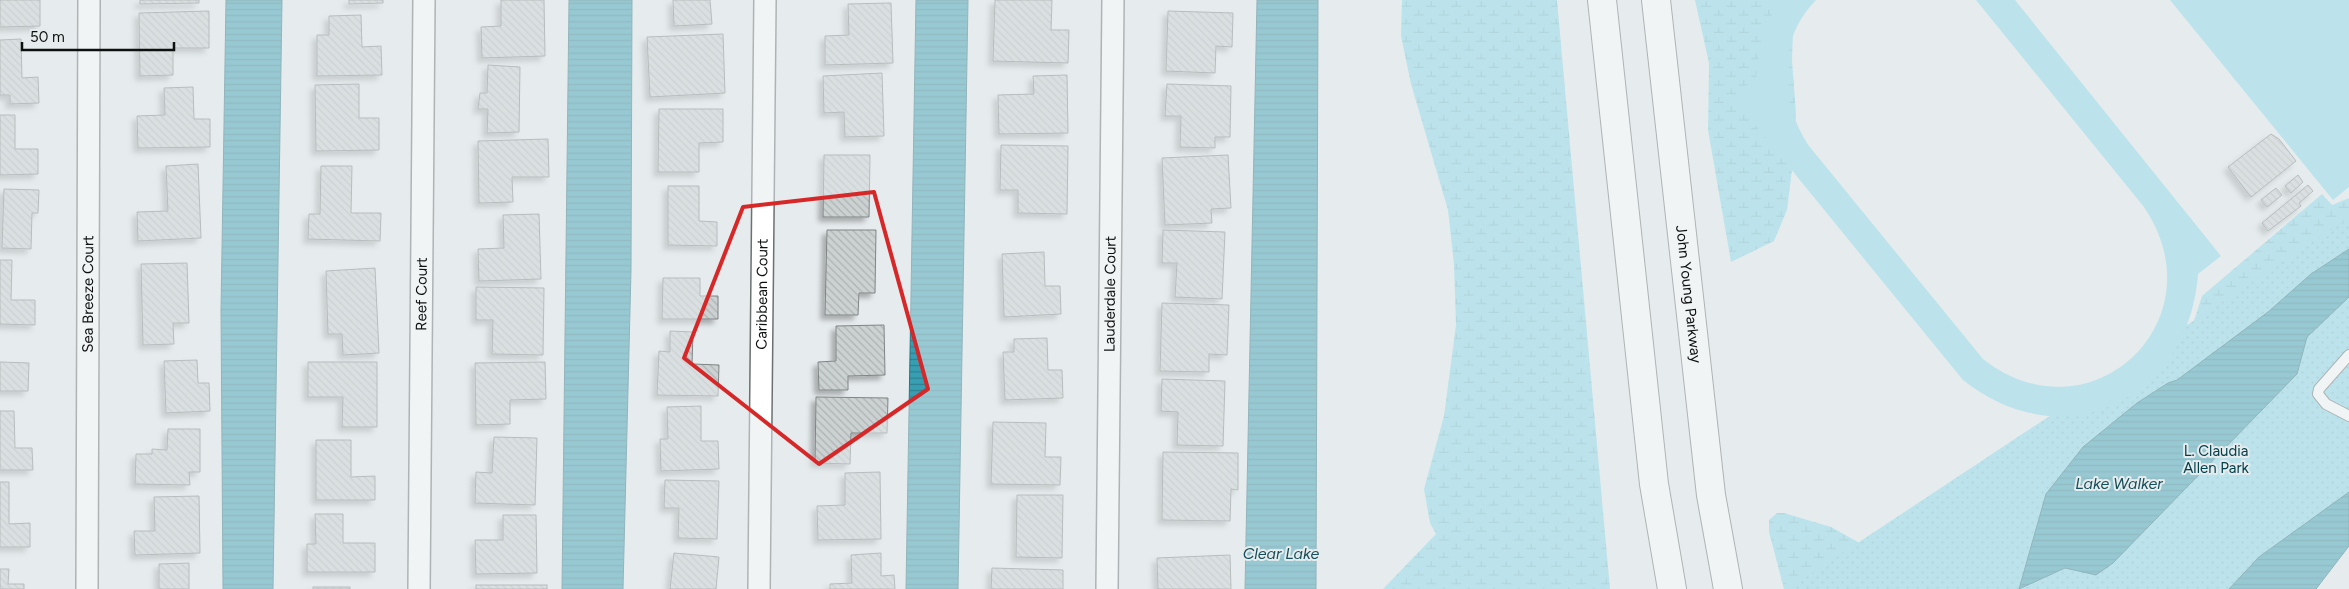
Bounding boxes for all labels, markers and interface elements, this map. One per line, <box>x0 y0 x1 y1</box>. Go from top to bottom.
scale bar <box>22 20 175 52</box>
text: 50 m <box>30 28 65 46</box>
street label: John Young Parkway <box>1672 224 1705 364</box>
street label: Sea Breeze Court <box>79 235 97 353</box>
street label: Lauderdale Court <box>1100 235 1120 352</box>
street label: Caribbean Court <box>752 238 772 350</box>
street label: Reef Court <box>412 257 431 331</box>
park label: L. Claudia Allen Park <box>2183 442 2249 477</box>
water label: Lake Walker <box>2075 474 2163 493</box>
water label: Clear Lake <box>1243 544 1320 563</box>

